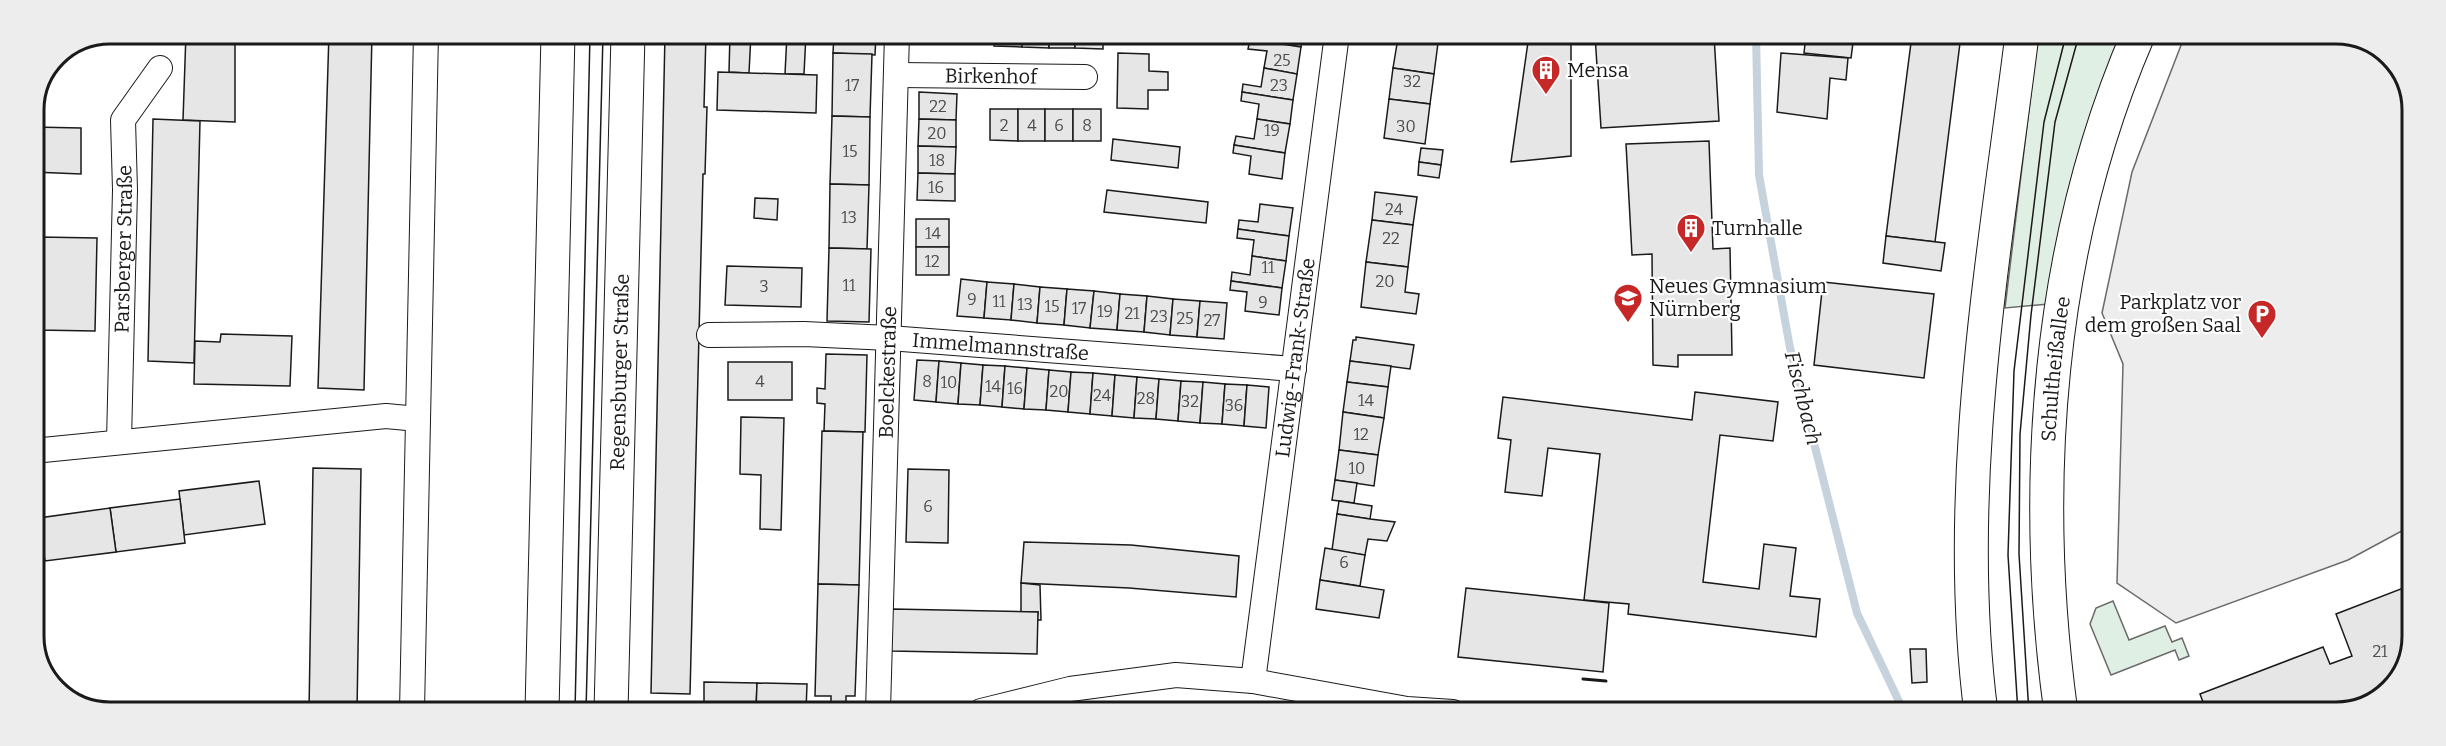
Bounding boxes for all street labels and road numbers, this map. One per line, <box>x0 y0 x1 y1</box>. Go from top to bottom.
street label: Birkenhof <box>945 64 1039 89</box>
street label: Parsberger Straße <box>110 165 137 333</box>
street label: Ludwig-Frank-Straße <box>1270 256 1320 459</box>
street label: Regensburger Straße <box>605 273 634 471</box>
street label: Schultheißallee <box>2036 295 2075 442</box>
street label: Boelckestraße <box>874 306 901 439</box>
street label: Immelmannstraße <box>911 328 1090 365</box>

